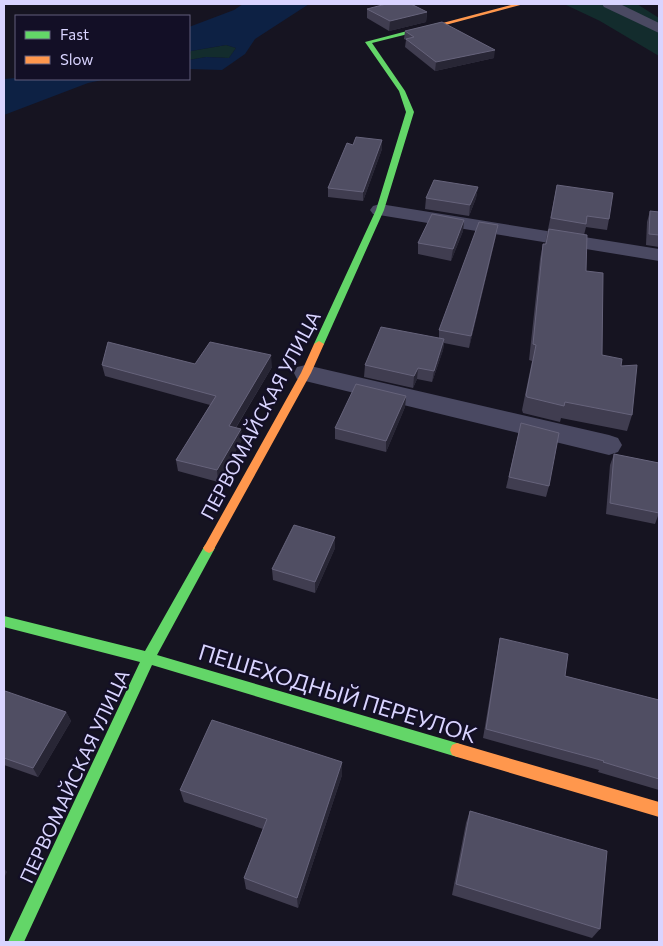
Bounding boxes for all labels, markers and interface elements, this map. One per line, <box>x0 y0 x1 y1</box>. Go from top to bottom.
legend <box>15 15 190 80</box>
text: Fast <box>60 25 89 43</box>
text: Slow <box>60 50 93 68</box>
street label: ПЕРВОМАЙСКАЯ УЛИЦА <box>195 307 325 523</box>
street label: ПЕШЕХОДНЫЙ ПЕРЕУЛОК <box>195 638 481 748</box>
street label: ПЕРВОМАЙСКАЯ УЛИЦА <box>14 666 134 886</box>

